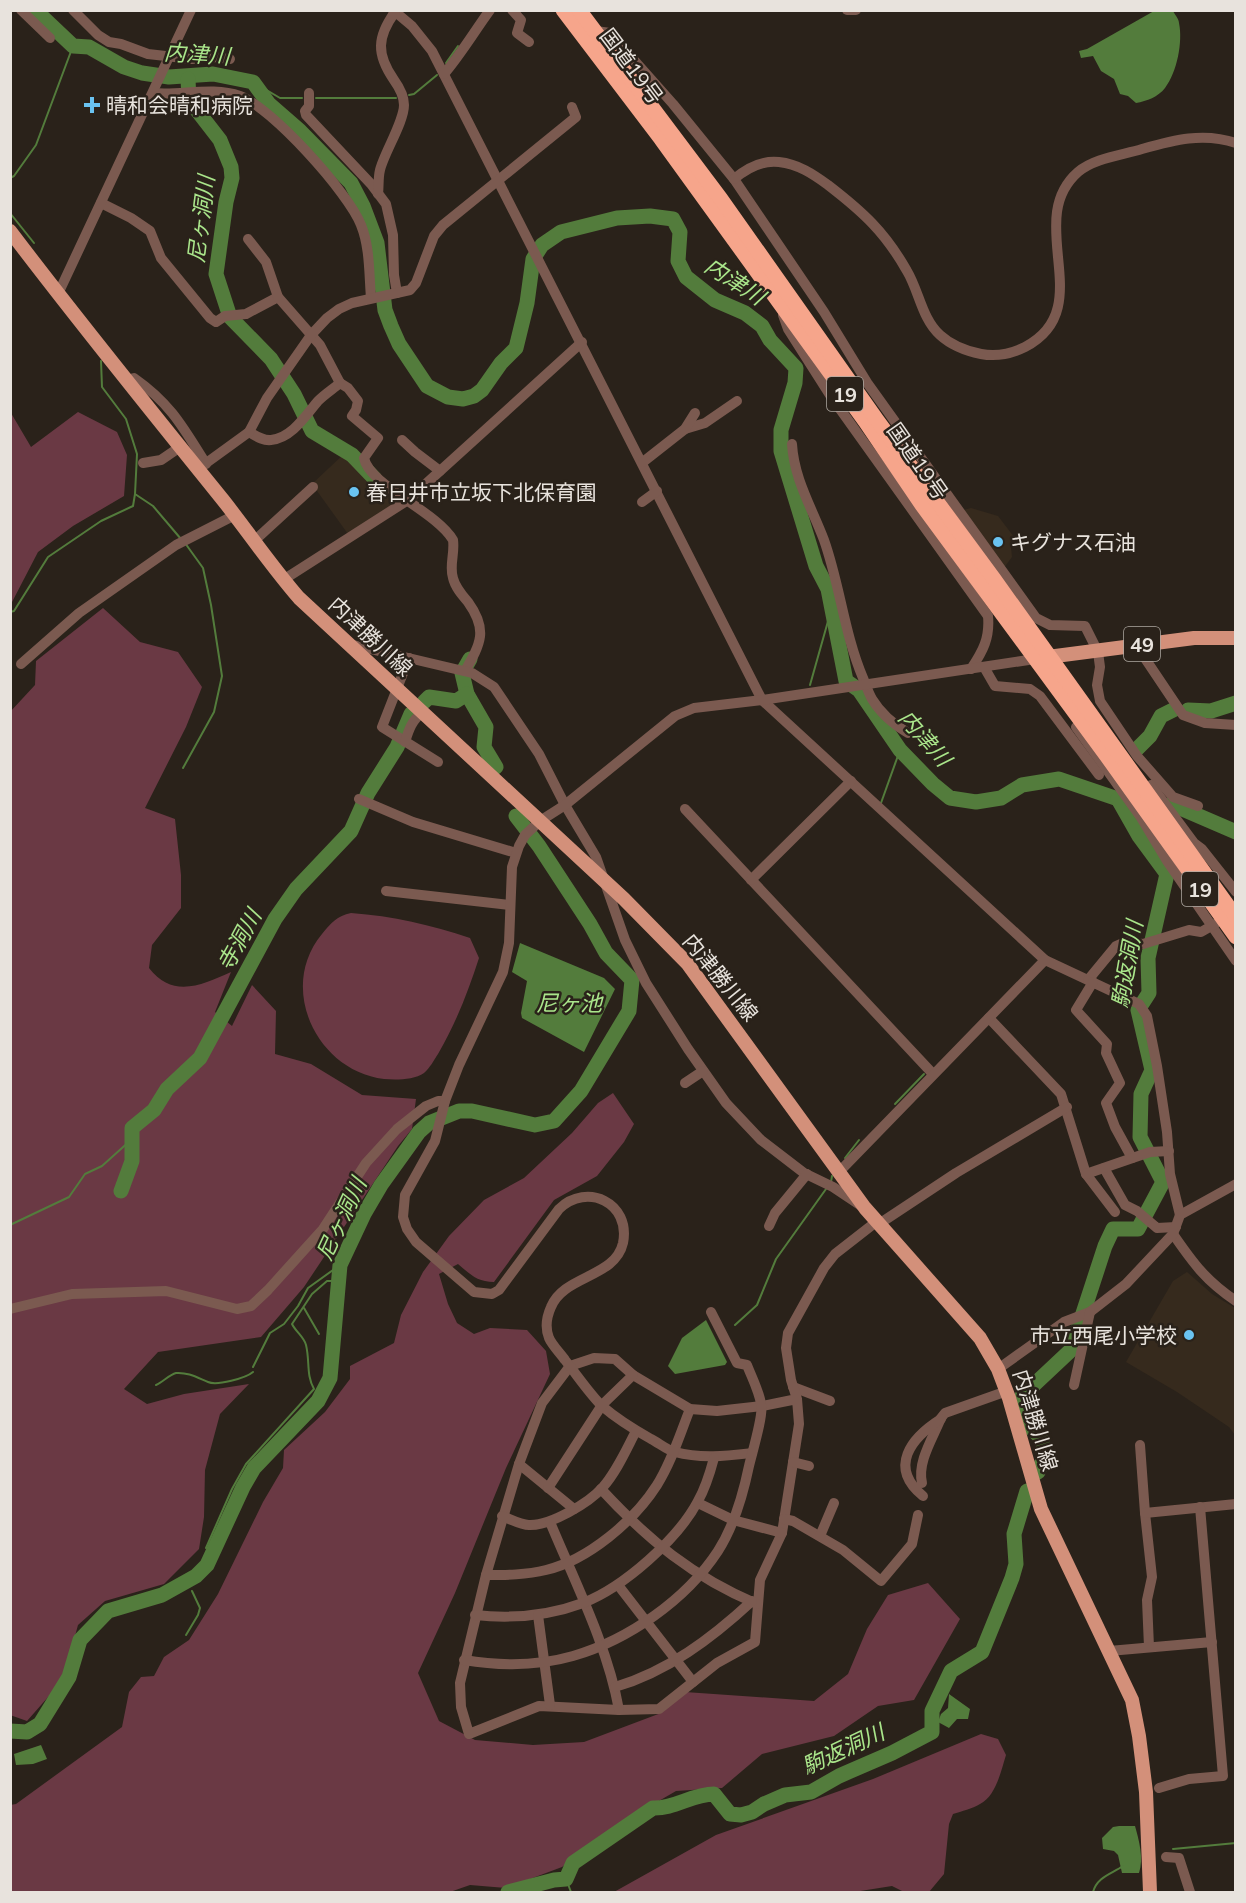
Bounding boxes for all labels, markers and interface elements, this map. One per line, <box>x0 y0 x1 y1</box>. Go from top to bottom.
street label: 国道19号 <box>595 23 669 109</box>
water label: 内津川 <box>163 38 233 70</box>
place label: 晴和会晴和病院 <box>106 92 253 118</box>
marker: 晴和会晴和病院 <box>83 96 101 114</box>
water label: 尼ヶ洞川 <box>182 172 221 264</box>
water label: 内津川 <box>700 251 772 312</box>
road number: 19 <box>827 377 863 411</box>
street label: 国道19号 <box>882 417 954 505</box>
place label: 春日井市立坂下北保育園 <box>366 479 597 505</box>
marker: 春日井市立坂下北保育園 <box>347 485 361 499</box>
place label: キグナス石油 <box>1010 529 1136 555</box>
marker: キグナス石油 <box>991 535 1005 549</box>
street label: 内津勝川線 <box>324 591 418 681</box>
road number: 49 <box>1124 627 1160 661</box>
water label: 内津川 <box>893 704 959 774</box>
road number: 19 <box>1182 872 1218 906</box>
water label: 寺洞川 <box>211 903 268 976</box>
water label: 駒返洞川 <box>1106 916 1149 1010</box>
street label: 内津勝川線 <box>678 928 764 1026</box>
water label: 尼ヶ池 <box>536 989 604 1017</box>
water label: 尼ヶ洞川 <box>310 1171 373 1265</box>
place label: 市立西尾小学校 <box>1030 1322 1177 1348</box>
marker: 市立西尾小学校 <box>1182 1328 1196 1342</box>
street label: 内津勝川線 <box>1008 1366 1064 1474</box>
water label: 駒返洞川 <box>797 1717 891 1780</box>

